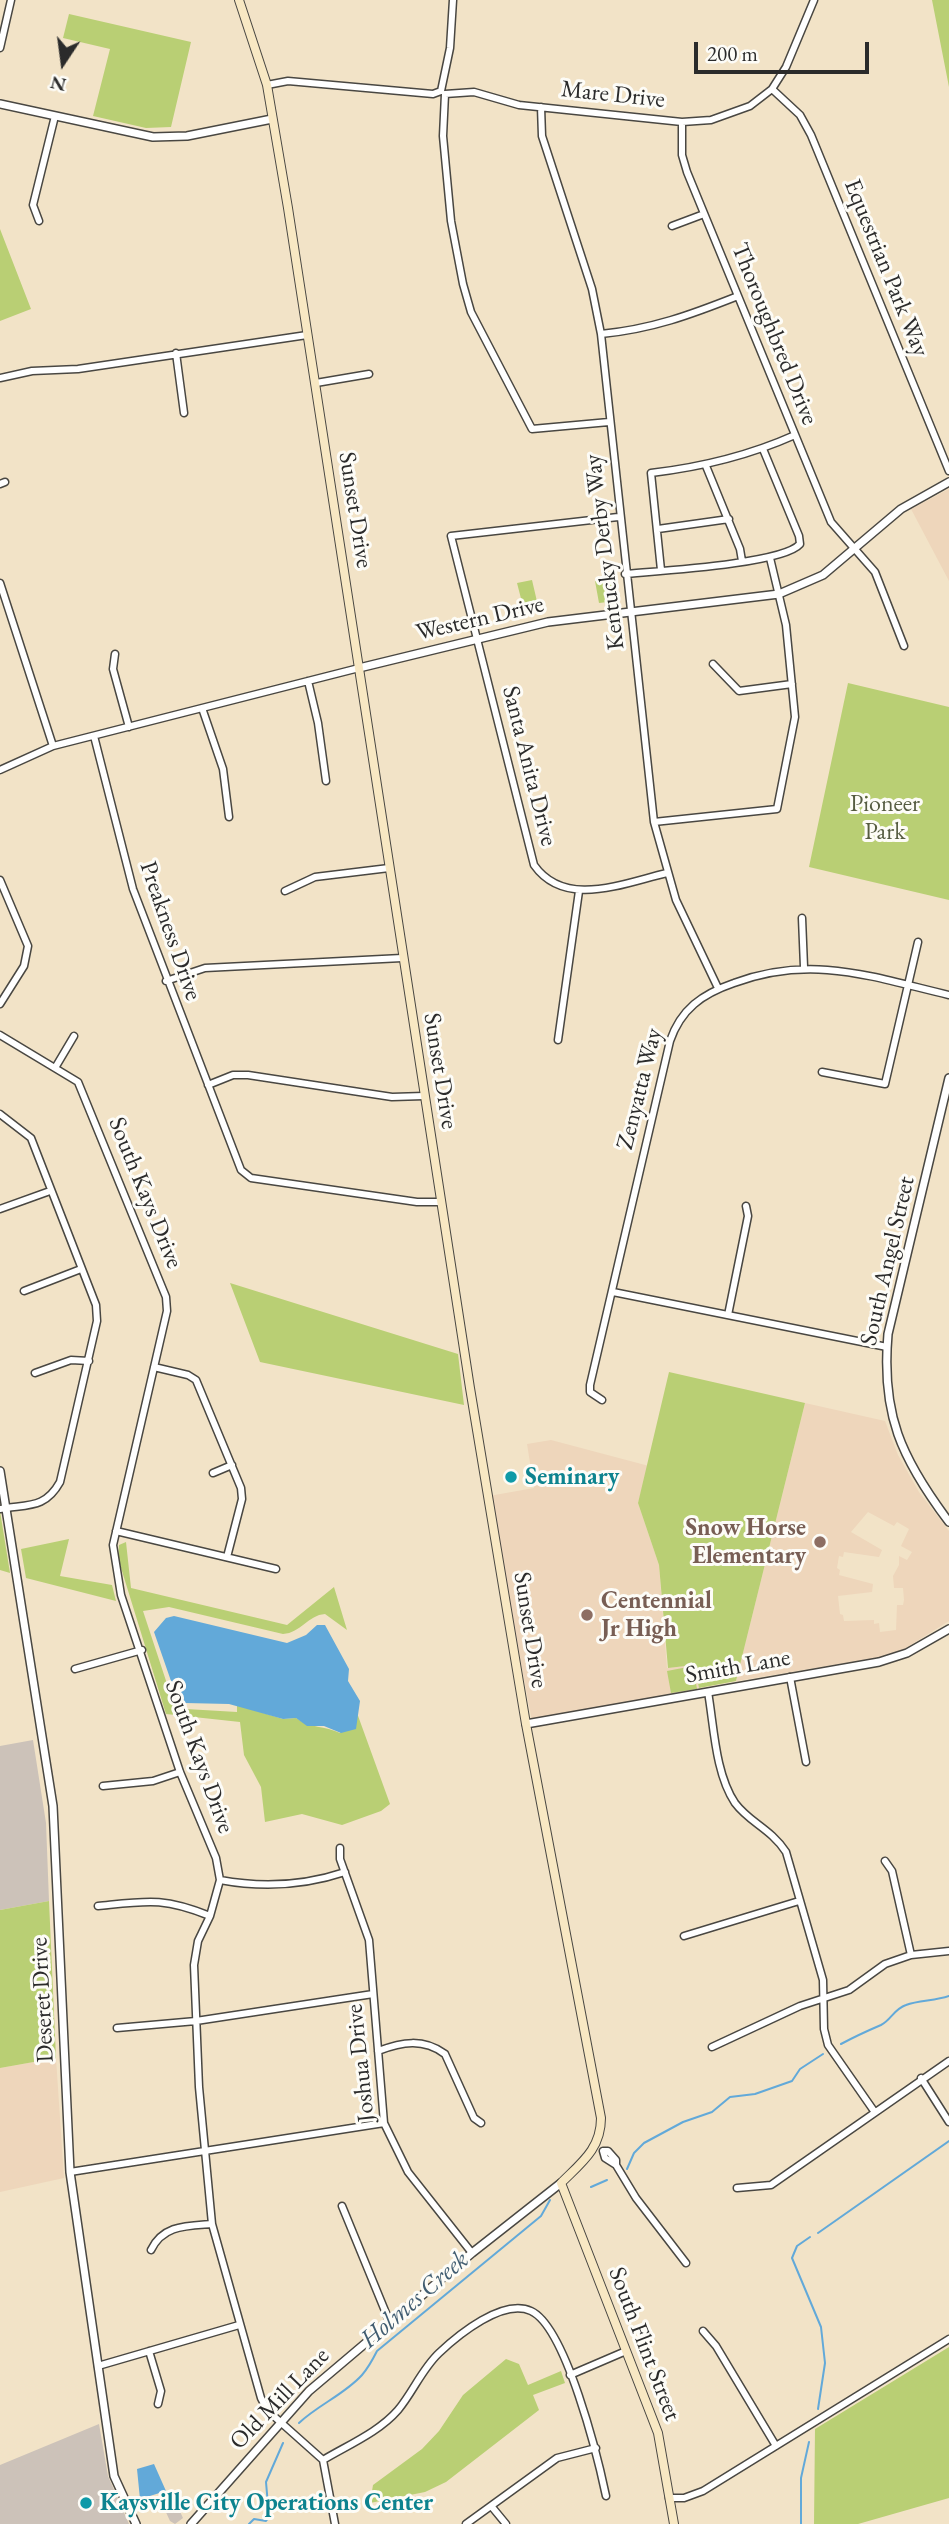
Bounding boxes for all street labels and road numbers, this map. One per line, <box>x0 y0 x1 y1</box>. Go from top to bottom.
street label: Mare Drive <box>560 75 666 115</box>
street label: Equestrian Park Way <box>837 175 935 361</box>
street label: Thoroughbred Drive <box>724 239 824 429</box>
street label: Sunset Drive <box>332 450 378 570</box>
street label: Kentucky Derby Way <box>579 453 631 651</box>
street label: Western Drive <box>413 590 547 648</box>
street label: Santa Anita Drive <box>495 683 563 849</box>
street label: Preakness Drive <box>133 858 207 1004</box>
street label: Sunset Drive <box>417 1011 463 1131</box>
street label: Zenyatta Way <box>611 1025 669 1153</box>
street label: South Kays Drive <box>102 1113 188 1273</box>
street label: South Angel Street <box>855 1174 921 1348</box>
street label: Sunset Drive <box>507 1570 553 1690</box>
street label: Smith Lane <box>683 1644 793 1690</box>
street label: South Kays Drive <box>158 1677 240 1837</box>
street label: Deseret Drive <box>25 1937 61 2063</box>
street label: Joshua Drive <box>340 2003 382 2123</box>
street label: South Flint Street <box>602 2263 686 2425</box>
street label: Old Mill Lane <box>224 2342 336 2456</box>

